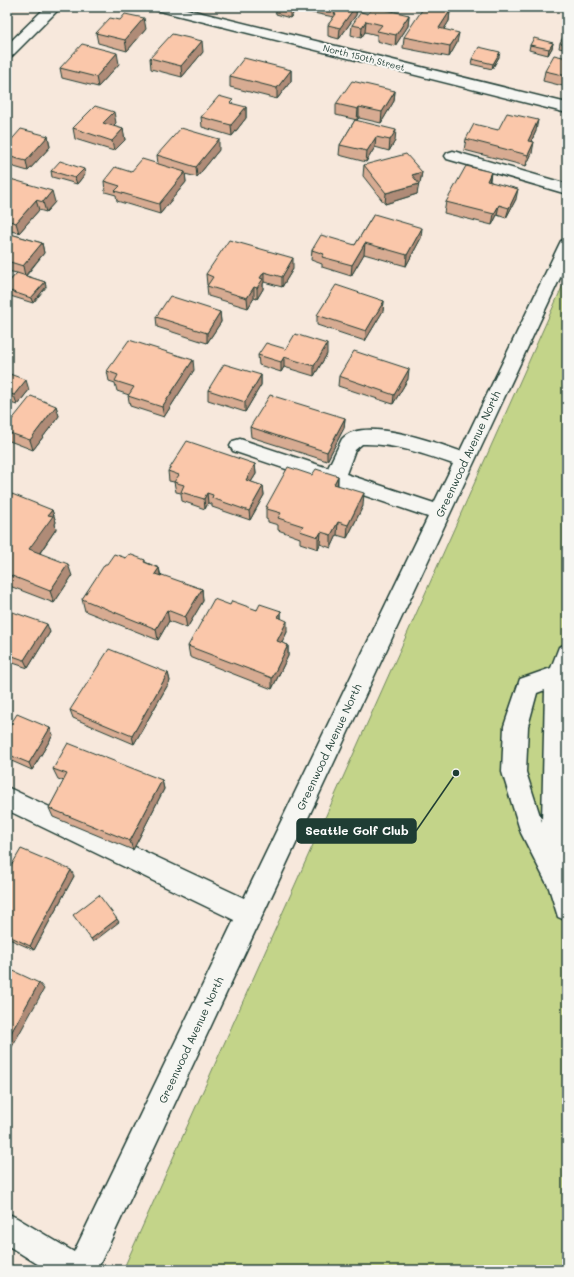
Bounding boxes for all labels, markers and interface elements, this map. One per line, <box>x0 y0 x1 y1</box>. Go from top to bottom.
street label: North 150th Street <box>322 42 406 73</box>
street label: Greenwood Avenue North <box>432 388 504 520</box>
street label: Greenwood Avenue North <box>293 681 365 813</box>
callout: Seattle Golf Club <box>297 819 416 843</box>
text: Seattle Golf Club <box>305 822 409 838</box>
street label: Greenwood Avenue North <box>155 974 227 1106</box>

